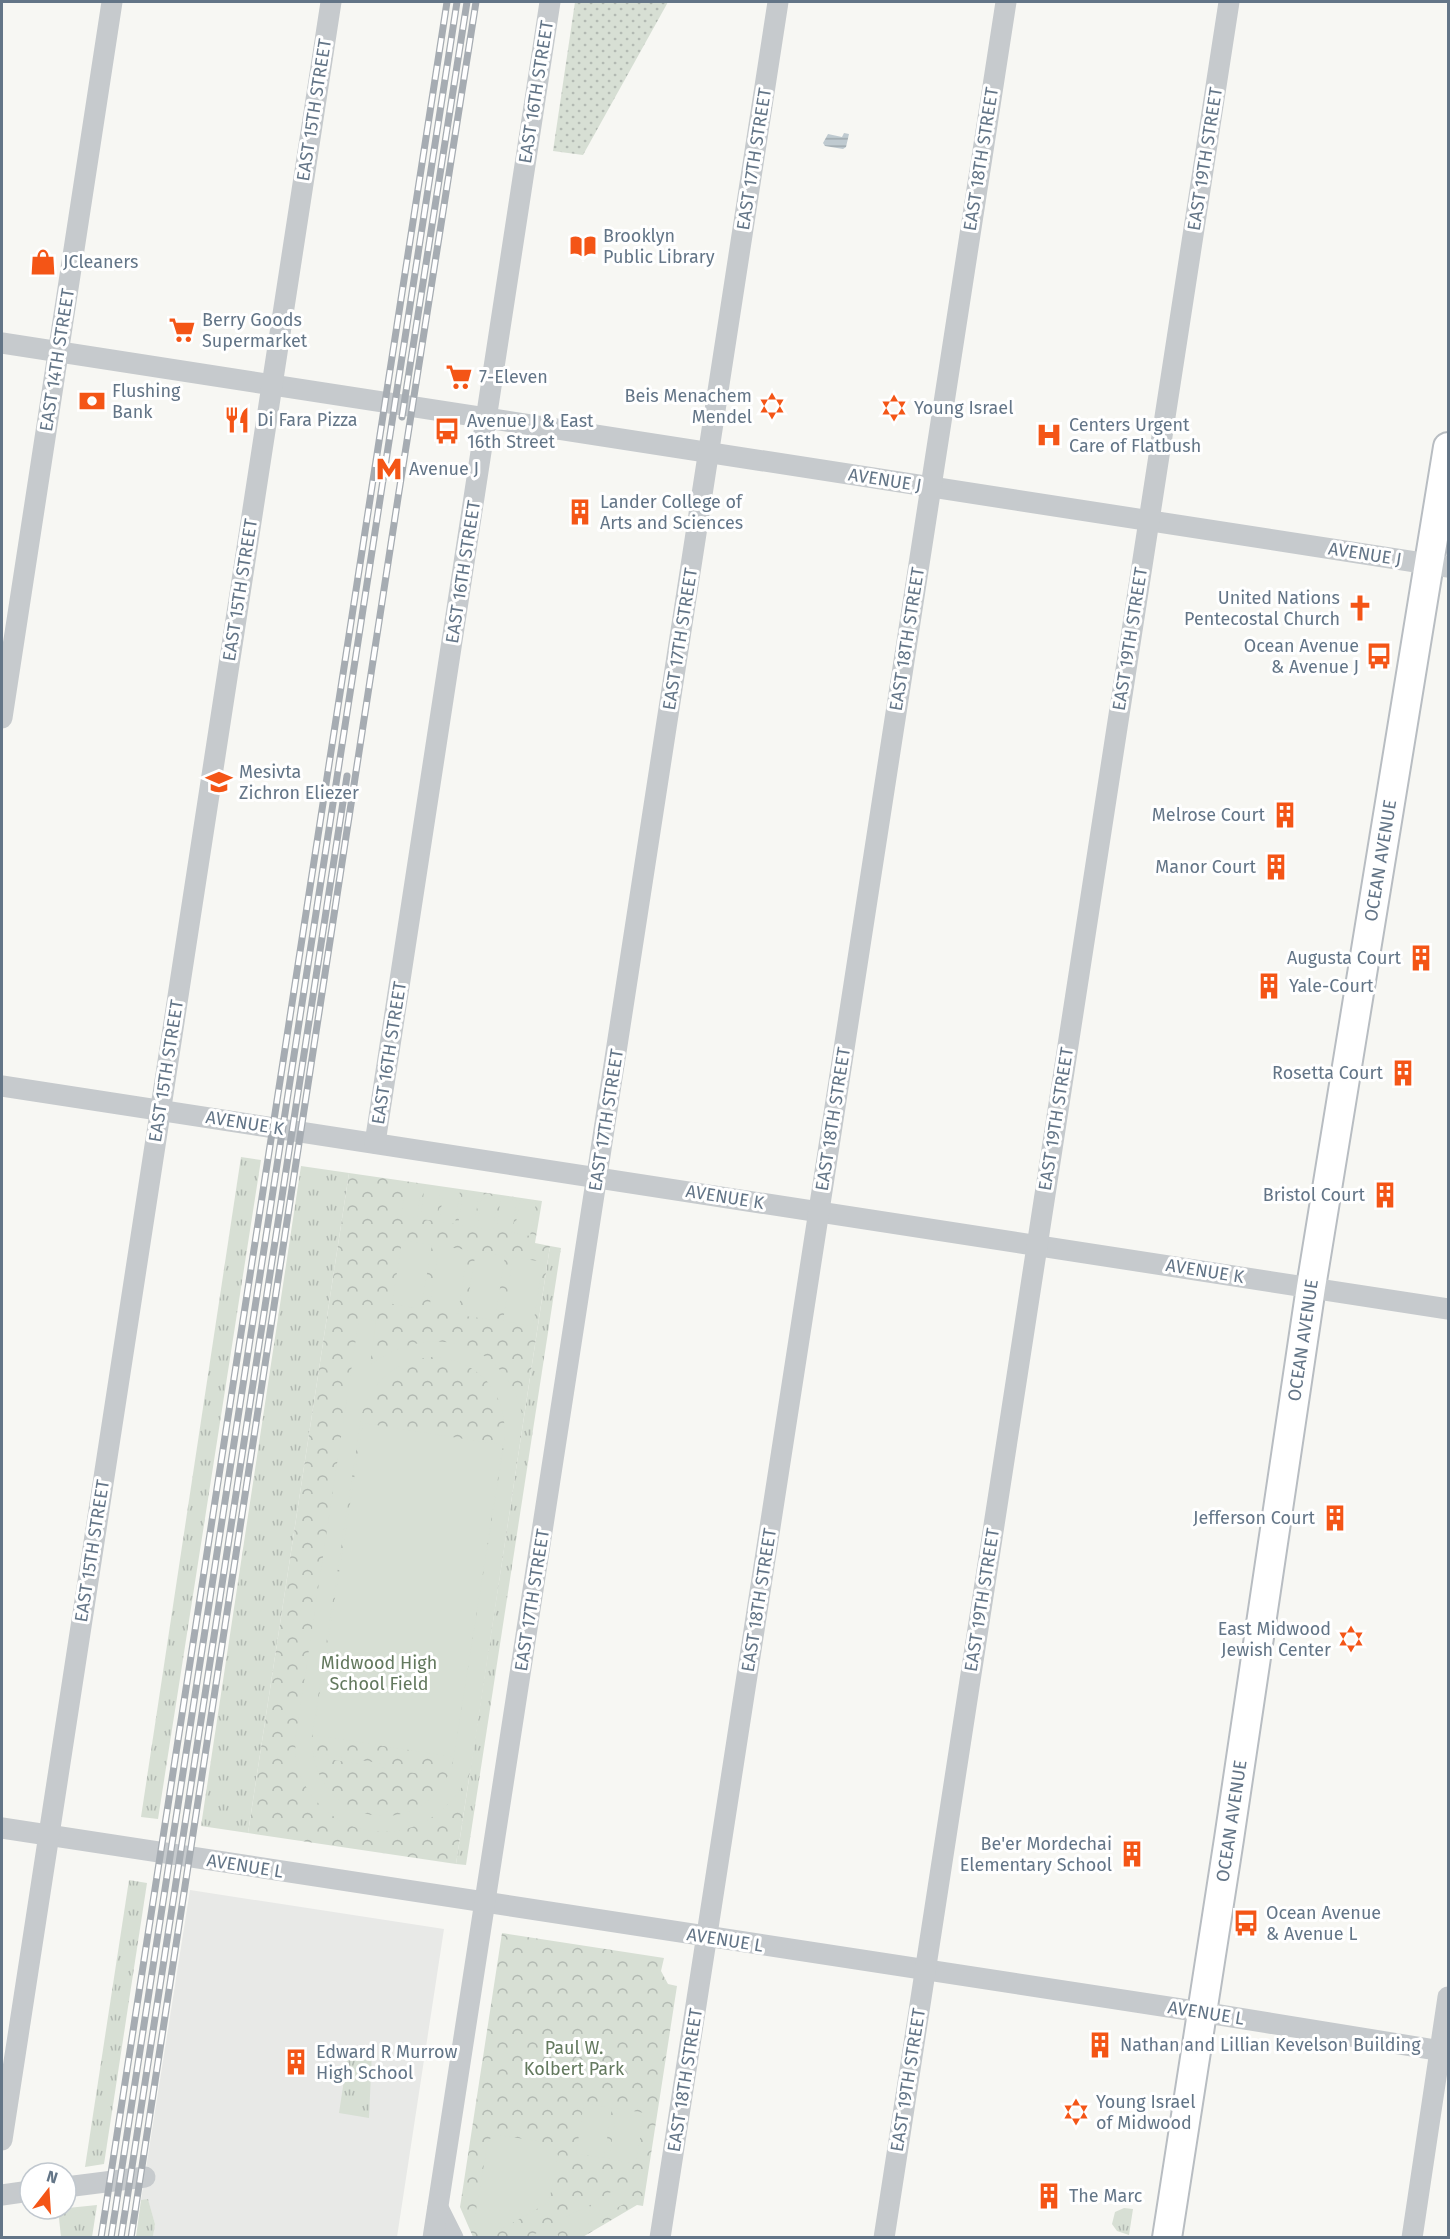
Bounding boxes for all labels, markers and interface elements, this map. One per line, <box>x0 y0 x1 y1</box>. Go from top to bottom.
street label: EAST 16TH STREET <box>514 18 558 165</box>
street label: EAST 15TH STREET <box>292 36 336 183</box>
street label: EAST 18TH STREET <box>959 85 1003 232</box>
street label: EAST 19TH STREET <box>1183 85 1227 232</box>
street label: EAST 17TH STREET <box>732 86 776 232</box>
place label: Brooklyn Public Library <box>603 225 715 268</box>
library icon: Brooklyn Public Library <box>568 231 598 261</box>
shop icon: JCleaners <box>28 247 58 277</box>
place label: JCleaners <box>63 251 138 273</box>
street label: EAST 14TH STREET <box>35 286 79 433</box>
place label: Berry Goods Supermarket <box>202 309 308 352</box>
supermarket icon: Berry Goods Supermarket <box>167 315 197 345</box>
supermarket icon: 7-Eleven <box>444 362 474 392</box>
place label: 7-Eleven <box>479 366 548 388</box>
place label: Flushing Bank <box>112 380 181 423</box>
place label: Beis Menachem Mendel <box>624 385 752 428</box>
bank icon: Flushing Bank <box>77 386 107 416</box>
synagogue icon: Beis Menachem Mendel <box>757 391 787 421</box>
synagogue icon: Young Israel <box>879 393 909 423</box>
place label: Young Israel <box>914 397 1013 419</box>
restaurant icon: Di Fara Pizza <box>222 405 252 435</box>
place label: Di Fara Pizza <box>257 409 358 431</box>
place label: Avenue J & East 16th Street <box>467 410 594 453</box>
place label: Centers Urgent Care of Flatbush <box>1069 414 1201 457</box>
bus stop icon: Avenue J & East 16th Street <box>432 416 462 446</box>
hospital icon: Centers Urgent Care of Flatbush <box>1034 420 1064 450</box>
metro station icon: Avenue J <box>374 454 404 484</box>
place label: Avenue J <box>409 458 479 480</box>
street label: AVENUE J <box>847 463 923 497</box>
place label: Lander College of Arts and Sciences <box>600 491 744 534</box>
building icon: Lander College of Arts and Sciences <box>565 497 595 527</box>
street label: EAST 16TH STREET <box>441 498 485 645</box>
street label: EAST 15TH STREET <box>218 516 262 663</box>
street label: AVENUE J <box>1327 537 1403 571</box>
street label: EAST 18TH STREET <box>885 565 929 712</box>
street label: EAST 19TH STREET <box>1108 565 1152 712</box>
street label: EAST 17TH STREET <box>658 566 702 712</box>
place label: United Nations Pentecostal Church <box>1184 587 1340 630</box>
church icon: United Nations Pentecostal Church <box>1345 593 1375 623</box>
place label: Ocean Avenue & Avenue J <box>1244 635 1359 678</box>
bus stop icon: Ocean Avenue & Avenue J <box>1364 641 1394 671</box>
place label: Mesivta Zichron Eliezer <box>239 761 359 804</box>
school or university icon: Mesivta Zichron Eliezer <box>204 767 234 797</box>
street label: OCEAN AVENUE <box>1360 798 1401 923</box>
building icon: Melrose Court <box>1270 800 1300 830</box>
place label: Melrose Court <box>1152 804 1265 826</box>
building icon: Manor Court <box>1261 852 1291 882</box>
place label: Manor Court <box>1155 856 1256 878</box>
building icon: Augusta Court <box>1406 943 1436 973</box>
place label: Augusta Court <box>1287 947 1401 969</box>
building icon: Yale-Court <box>1254 971 1284 1001</box>
place label: Yale-Court <box>1289 975 1374 997</box>
street label: EAST 16TH STREET <box>367 979 411 1126</box>
street label: EAST 15TH STREET <box>144 997 188 1144</box>
street label: EAST 18TH STREET <box>811 1045 855 1192</box>
street label: EAST 19TH STREET <box>1034 1045 1078 1192</box>
street label: EAST 17TH STREET <box>584 1047 628 1193</box>
building icon: Rosetta Court <box>1388 1058 1418 1088</box>
place label: Rosetta Court <box>1272 1062 1383 1084</box>
street label: AVENUE K <box>204 1106 286 1140</box>
street label: AVENUE K <box>684 1180 766 1214</box>
building icon: Bristol Court <box>1370 1180 1400 1210</box>
place label: Bristol Court <box>1263 1184 1366 1206</box>
street label: AVENUE K <box>1164 1254 1246 1288</box>
street label: OCEAN AVENUE <box>1283 1278 1323 1403</box>
street label: EAST 15TH STREET <box>70 1477 114 1624</box>
building icon: Jefferson Court <box>1320 1503 1350 1533</box>
place label: Jefferson Court <box>1193 1507 1315 1529</box>
street label: EAST 18TH STREET <box>737 1526 781 1673</box>
street label: EAST 19TH STREET <box>960 1526 1004 1673</box>
street label: EAST 17TH STREET <box>510 1527 554 1673</box>
place label: East Midwood Jewish Center <box>1218 1618 1331 1661</box>
synagogue icon: East Midwood Jewish Center <box>1336 1624 1366 1654</box>
park label: Midwood High School Field <box>321 1652 437 1695</box>
street label: OCEAN AVENUE <box>1211 1758 1252 1884</box>
place label: Be'er Mordechai Elementary School <box>960 1833 1112 1876</box>
building icon: Be'er Mordechai Elementary School <box>1117 1839 1147 1869</box>
street label: AVENUE L <box>205 1849 285 1883</box>
place label: Ocean Avenue & Avenue L <box>1266 1902 1381 1945</box>
bus stop icon: Ocean Avenue & Avenue L <box>1231 1908 1261 1938</box>
street label: AVENUE L <box>685 1923 765 1957</box>
street label: AVENUE L <box>1166 1996 1246 2030</box>
street label: EAST 18TH STREET <box>663 2006 707 2153</box>
street label: EAST 19TH STREET <box>886 2006 930 2153</box>
building icon: Nathan and Lillian Kevelson Building <box>1085 2030 1115 2060</box>
place label: Nathan and Lillian Kevelson Building <box>1120 2034 1421 2056</box>
park label: Paul W. Kolbert Park <box>524 2037 625 2080</box>
place label: Edward R Murrow High School <box>316 2041 457 2084</box>
building icon: Edward R Murrow High School <box>281 2047 311 2077</box>
place label: Young Israel of Midwood <box>1096 2091 1195 2134</box>
synagogue icon: Young Israel of Midwood <box>1061 2097 1091 2127</box>
north arrow <box>18 2161 78 2221</box>
text: N <box>44 2166 60 2188</box>
building icon: The Marc <box>1034 2181 1064 2211</box>
place label: The Marc <box>1069 2185 1143 2207</box>

